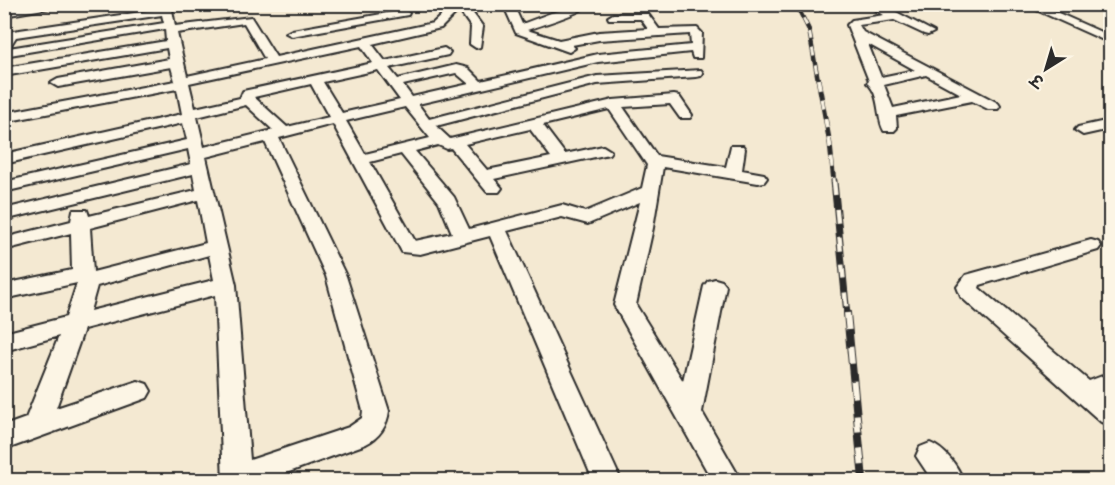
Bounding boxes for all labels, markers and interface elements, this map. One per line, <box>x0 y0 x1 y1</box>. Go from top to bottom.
north arrow <box>1016 39 1076 99</box>
text: उ <box>1028 67 1051 90</box>

